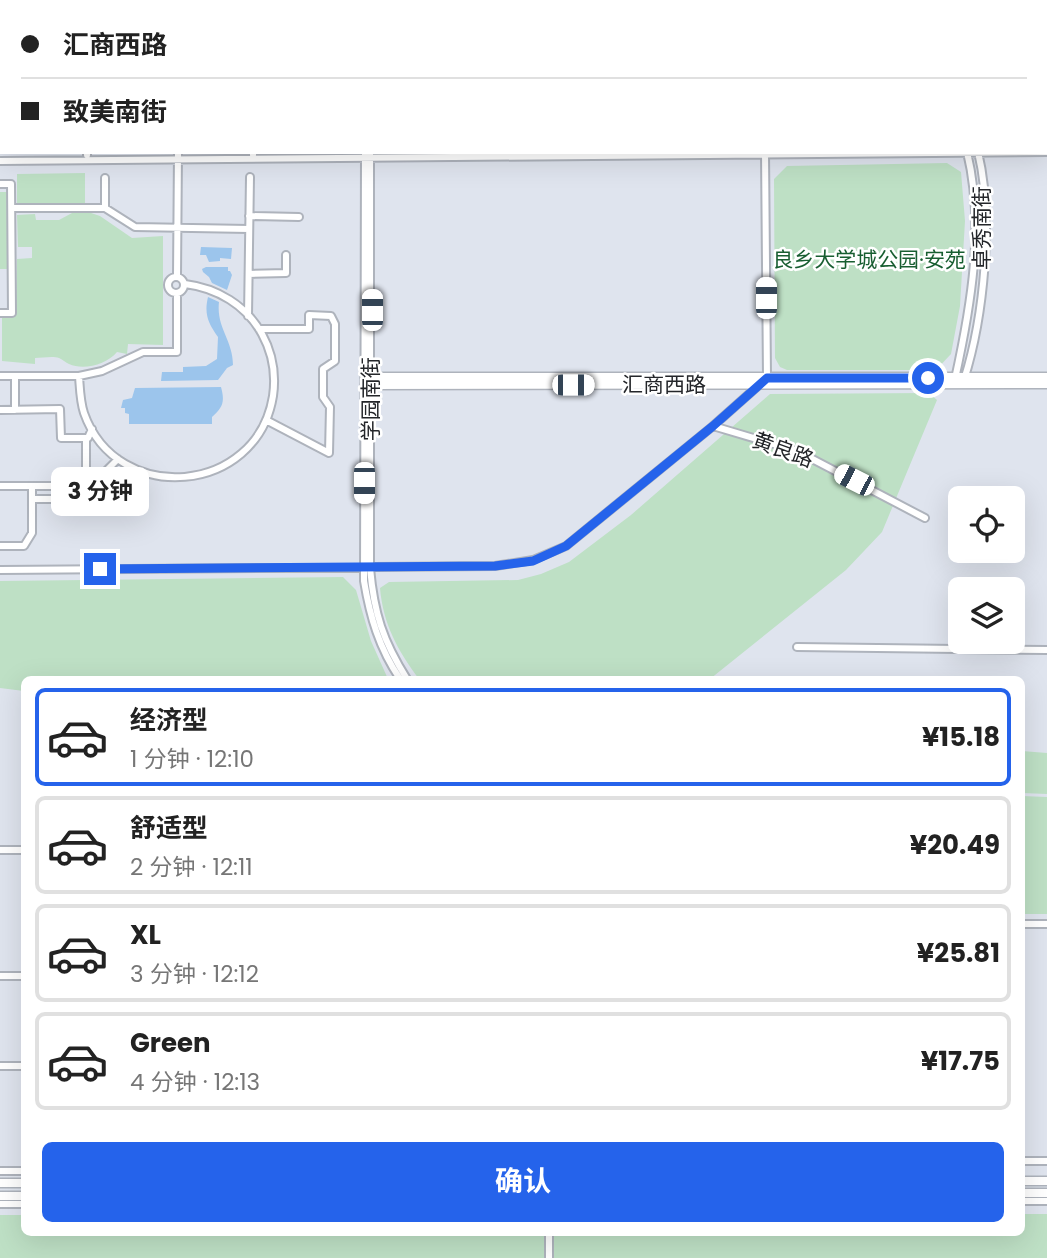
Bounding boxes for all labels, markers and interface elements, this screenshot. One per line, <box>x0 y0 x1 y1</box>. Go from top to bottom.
text: 汇商西路 <box>63 27 167 63</box>
text: 致美南街 <box>63 94 167 130</box>
street label: 卓秀南街 <box>967 186 996 270</box>
park label: 良乡大学城公园·安苑 <box>772 245 966 274</box>
car <box>756 277 777 319</box>
car <box>362 289 383 331</box>
street label: 学园南街 <box>356 357 385 441</box>
route start <box>912 362 944 394</box>
street label: 汇商西路 <box>622 370 706 399</box>
car <box>553 375 595 396</box>
street label: 黄良路 <box>749 425 818 474</box>
car <box>831 461 878 499</box>
car <box>354 462 375 504</box>
callout: 3 分钟 <box>51 468 149 516</box>
text: 3 分钟 <box>68 475 132 507</box>
map controls <box>948 486 1025 654</box>
button: locate <box>948 486 1025 563</box>
route end <box>84 553 116 585</box>
button: layers <box>948 577 1025 654</box>
text: 经济型 <box>130 702 208 738</box>
icon: car <box>46 706 109 769</box>
text: ¥15.18 <box>922 719 1000 755</box>
text: 1 分钟 · 12:10 <box>130 743 254 775</box>
text: 舒适型 <box>130 810 208 846</box>
icon: car <box>46 814 109 877</box>
text: ¥20.49 <box>910 827 1000 863</box>
text: 2 分钟 · 12:11 <box>130 851 253 883</box>
text: XL <box>130 917 161 953</box>
icon: car <box>46 922 109 985</box>
text: ¥25.81 <box>917 935 1000 971</box>
text: 3 分钟 · 12:12 <box>130 958 259 990</box>
text: Green <box>130 1025 211 1061</box>
icon: car <box>46 1030 109 1093</box>
text: ¥17.75 <box>921 1043 1000 1079</box>
text: 4 分钟 · 12:13 <box>130 1066 260 1098</box>
button: 确认 <box>42 1142 1004 1222</box>

